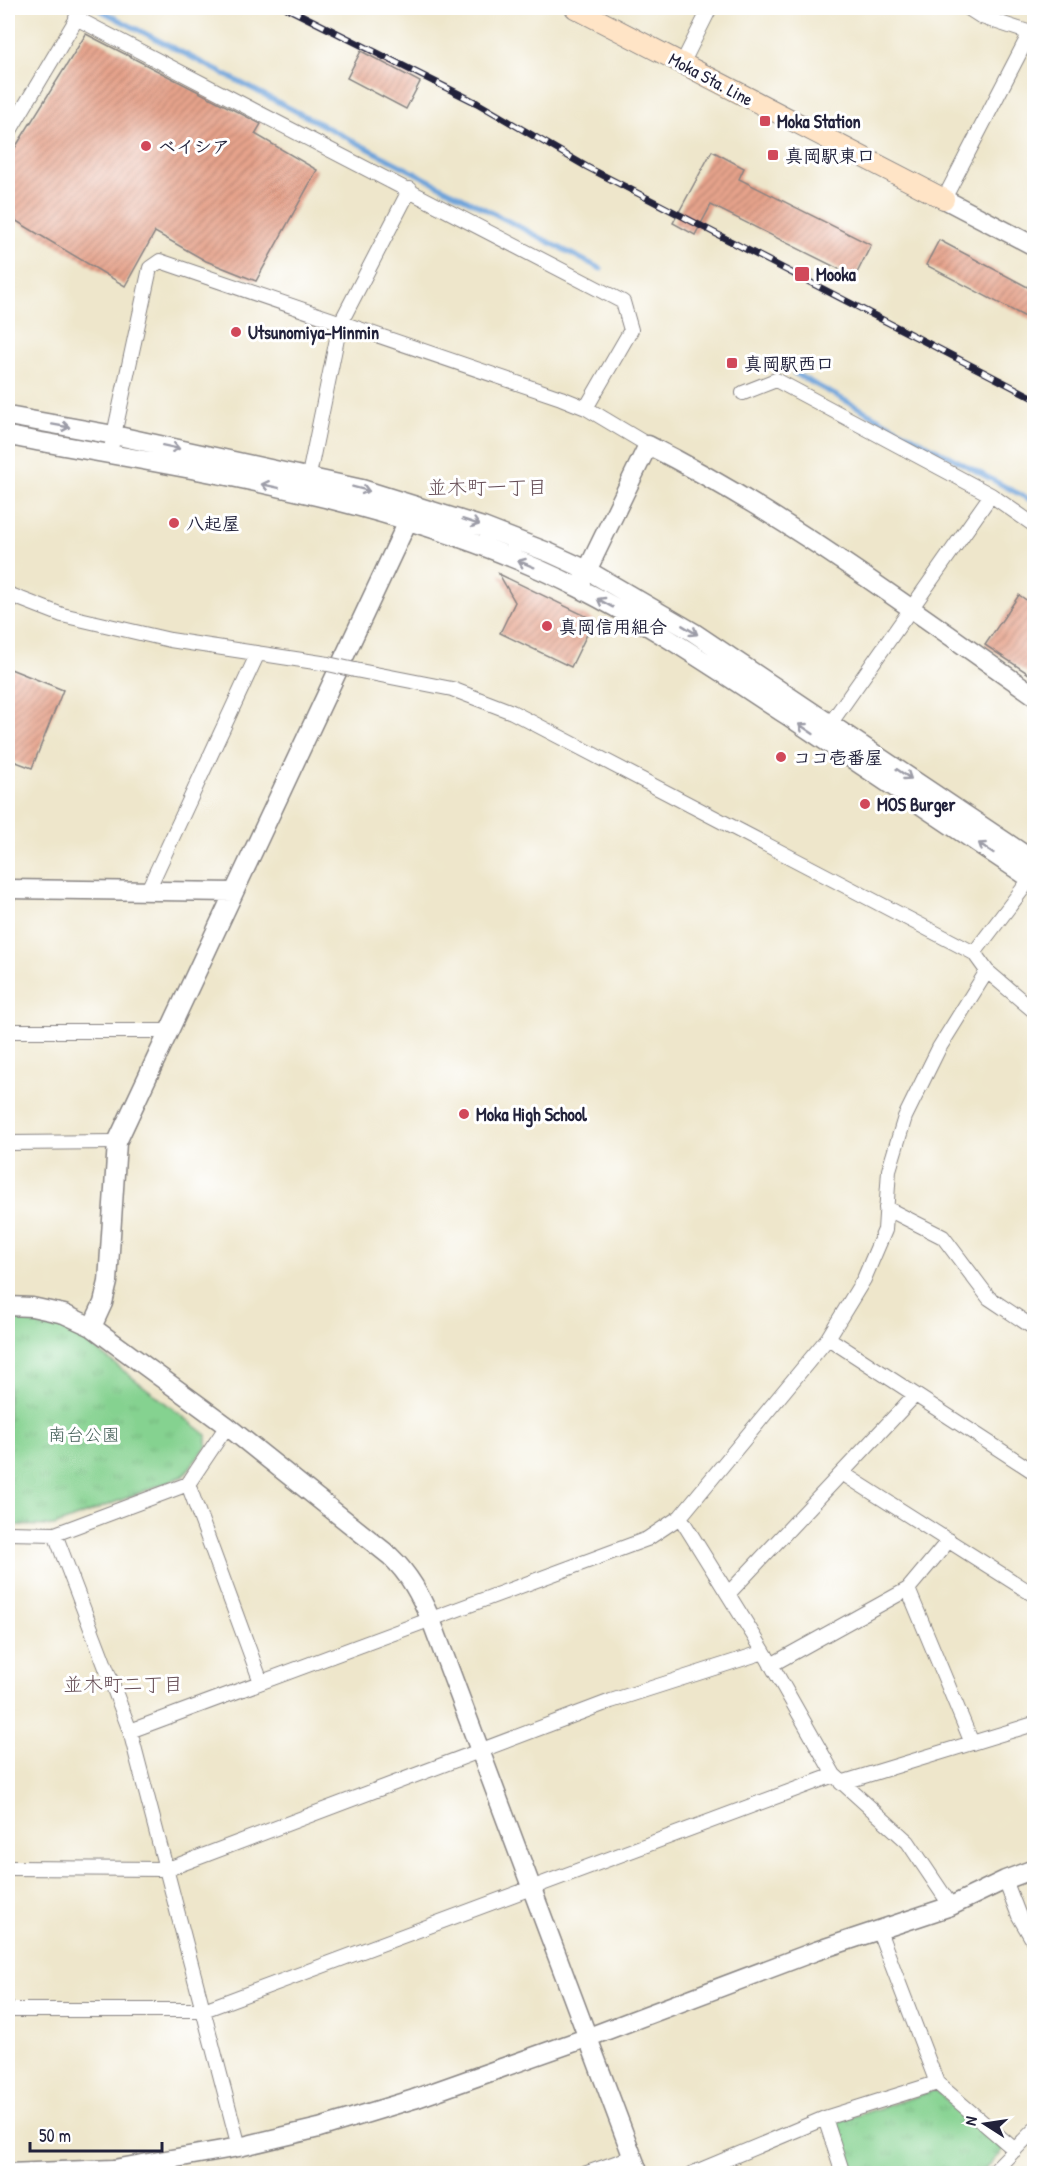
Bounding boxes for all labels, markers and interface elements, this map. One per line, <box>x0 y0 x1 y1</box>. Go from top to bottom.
street label: Moka Sta. Line <box>664 46 758 112</box>
place label: Moka Station <box>777 109 861 134</box>
marker: Moka Station <box>758 114 772 128</box>
place label: ベイシア <box>158 134 230 159</box>
marker: ベイシア <box>139 139 153 153</box>
place label: 真岡駅東口 <box>785 143 875 168</box>
marker: 真岡駅東口 <box>766 148 780 162</box>
place label: Mooka <box>816 262 857 287</box>
marker: Mooka <box>793 265 811 283</box>
place label: Utsunomiya-Minmin <box>248 320 379 346</box>
marker: Utsunomiya-Minmin <box>229 325 243 339</box>
place label: 真岡駅西口 <box>744 351 834 376</box>
marker: 真岡駅西口 <box>725 356 739 370</box>
one-way arrow <box>50 421 70 432</box>
one-way arrow <box>161 442 180 454</box>
district label: 並木町一丁目 <box>427 473 547 500</box>
one-way arrow <box>260 480 280 491</box>
one-way arrow <box>351 484 370 496</box>
place label: 八起屋 <box>186 511 240 536</box>
marker: 八起屋 <box>167 516 181 530</box>
one-way arrow <box>461 518 480 529</box>
one-way arrow <box>517 558 536 569</box>
one-way arrow <box>597 597 615 608</box>
place label: 真岡信用組合 <box>559 614 667 639</box>
marker: 真岡信用組合 <box>540 619 554 633</box>
one-way arrow <box>681 624 698 636</box>
one-way arrow <box>798 723 815 735</box>
place label: ココ壱番屋 <box>793 745 883 770</box>
marker: ココ壱番屋 <box>774 750 788 764</box>
one-way arrow <box>895 768 912 780</box>
place label: MOS Burger <box>877 792 956 818</box>
marker: MOS Burger <box>858 797 872 811</box>
one-way arrow <box>978 842 995 854</box>
place label: Moka High School <box>476 1102 588 1128</box>
marker: Moka High School <box>457 1107 471 1121</box>
park label: 南台公園 <box>48 1422 120 1447</box>
district label: 並木町二丁目 <box>63 1670 183 1697</box>
north arrow <box>955 2094 1015 2154</box>
text: N <box>959 2114 982 2127</box>
scale bar <box>30 2115 162 2153</box>
text: 50 m <box>39 2123 71 2148</box>

